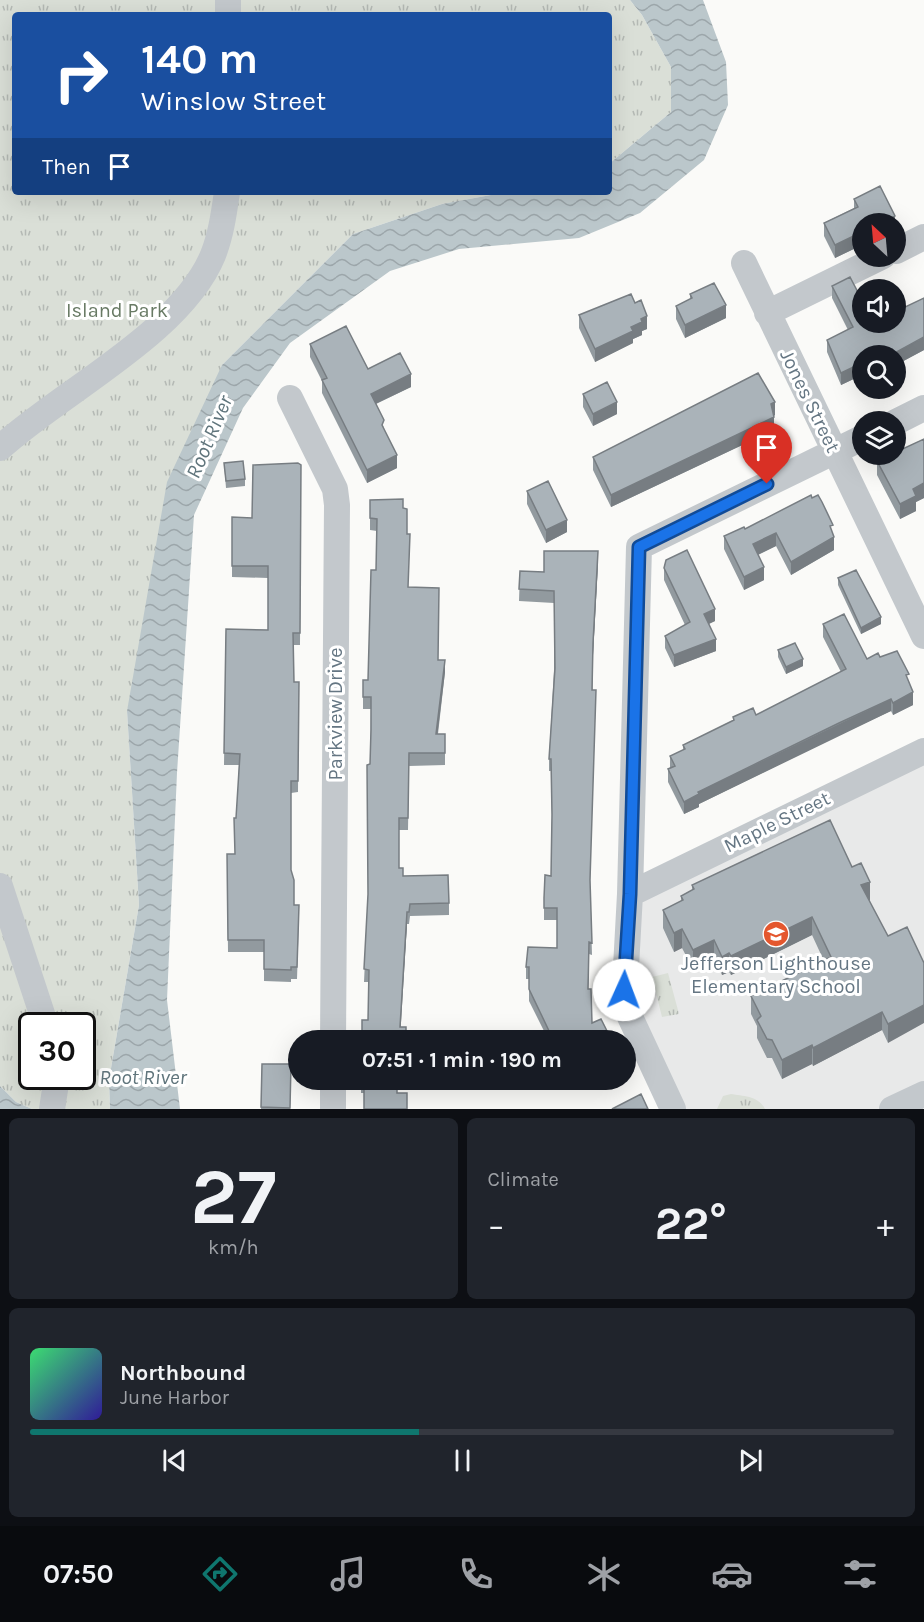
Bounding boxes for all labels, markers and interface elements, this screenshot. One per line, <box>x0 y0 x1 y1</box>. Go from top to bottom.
text: 140 m <box>141 34 258 84</box>
icon: right <box>42 36 120 114</box>
text: Winslow Street <box>141 85 326 117</box>
icon: arrive <box>103 150 136 183</box>
text: Then <box>42 154 91 180</box>
north arrow <box>852 213 906 267</box>
map controls <box>852 213 906 465</box>
button: sound <box>852 279 906 333</box>
park label: Island Park <box>66 299 168 322</box>
button: search <box>852 345 906 399</box>
street label: Jones Street <box>775 346 845 457</box>
water label: Root River <box>181 391 237 482</box>
button: layers <box>852 411 906 465</box>
pin <box>741 422 792 484</box>
icon: arrive <box>750 431 783 464</box>
street label: Parkview Drive <box>324 648 347 780</box>
street label: Maple Street <box>720 786 834 858</box>
school or university icon: Jefferson Lighthouse Elementary School <box>761 919 791 949</box>
place label: Jefferson Lighthouse Elementary School <box>681 952 871 998</box>
position arrow <box>592 958 656 1022</box>
speed limit sign: 30 <box>18 1012 96 1090</box>
text: 07:51 · 1 min · 190 m <box>362 1047 562 1073</box>
water label: Root River <box>99 1065 188 1089</box>
text: 27 <box>190 1151 276 1243</box>
text: Climate <box>488 1168 559 1191</box>
text: 22° <box>655 1198 727 1250</box>
text: − <box>488 1206 505 1244</box>
text: + <box>877 1206 894 1244</box>
text: km/h <box>208 1236 259 1259</box>
text: Northbound <box>120 1360 246 1386</box>
text: June Harbor <box>120 1386 229 1409</box>
icon: previous <box>158 1444 191 1477</box>
icon: pause <box>446 1444 479 1477</box>
icon: next <box>734 1444 767 1477</box>
icon: directions <box>199 1553 241 1595</box>
icon: music <box>327 1553 369 1595</box>
icon: phone <box>455 1553 497 1595</box>
icon: climate <box>583 1553 625 1595</box>
icon: car <box>711 1553 753 1595</box>
icon: filters <box>839 1553 881 1595</box>
text: 07:50 <box>43 1558 114 1590</box>

